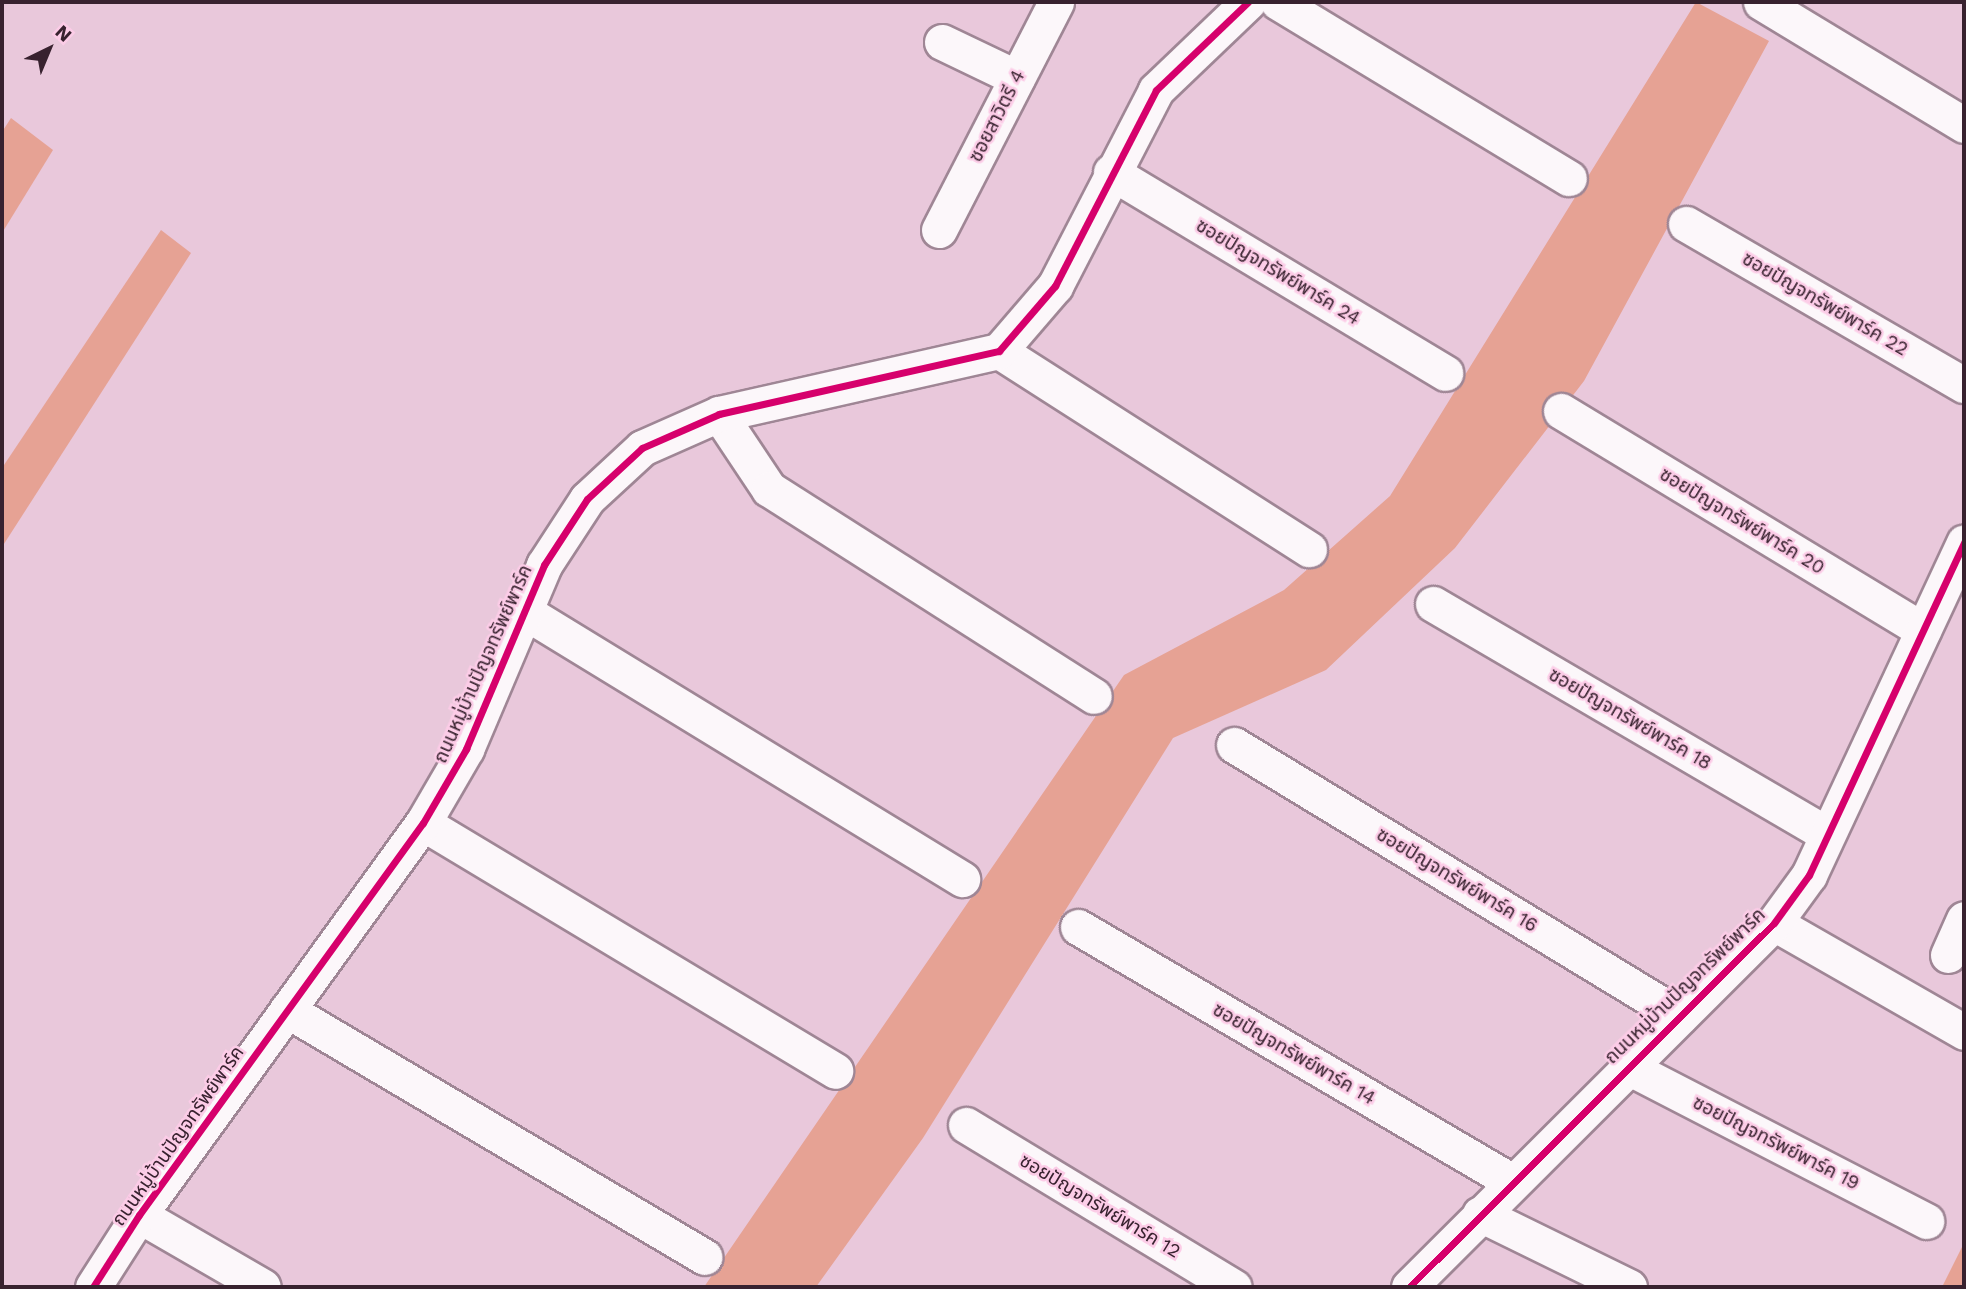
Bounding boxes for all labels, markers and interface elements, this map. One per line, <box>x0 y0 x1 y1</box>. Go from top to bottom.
north arrow <box>14 14 84 84</box>
text: N <box>51 20 77 46</box>
street label: ซอยสาวิตรี 4 <box>964 66 1030 166</box>
street label: ซอยปัญจทรัพย์พาร์ค 24 <box>1192 214 1364 330</box>
street label: ซอยปัญจทรัพย์พาร์ค 22 <box>1738 247 1912 361</box>
street label: ซอยปัญจทรัพย์พาร์ค 20 <box>1655 463 1829 579</box>
street label: ถนนหมู่บ้านปัญจทรัพย์พาร์ค <box>429 561 537 767</box>
street label: ซอยปัญจทรัพย์พาร์ค 18 <box>1544 663 1716 775</box>
street label: ซอยปัญจทรัพย์พาร์ค 16 <box>1372 823 1542 937</box>
street label: ถนนหมู่บ้านปัญจทรัพย์พาร์ค <box>1600 903 1770 1069</box>
street label: ซอยปัญจทรัพย์พาร์ค 14 <box>1208 998 1380 1110</box>
street label: ถนนหมู่บ้านปัญจทรัพย์พาร์ค <box>107 1042 249 1230</box>
street label: ซอยปัญจทรัพย์พาร์ค 19 <box>1689 1091 1863 1195</box>
street label: ซอยปัญจทรัพย์พาร์ค 12 <box>1015 1149 1185 1263</box>

